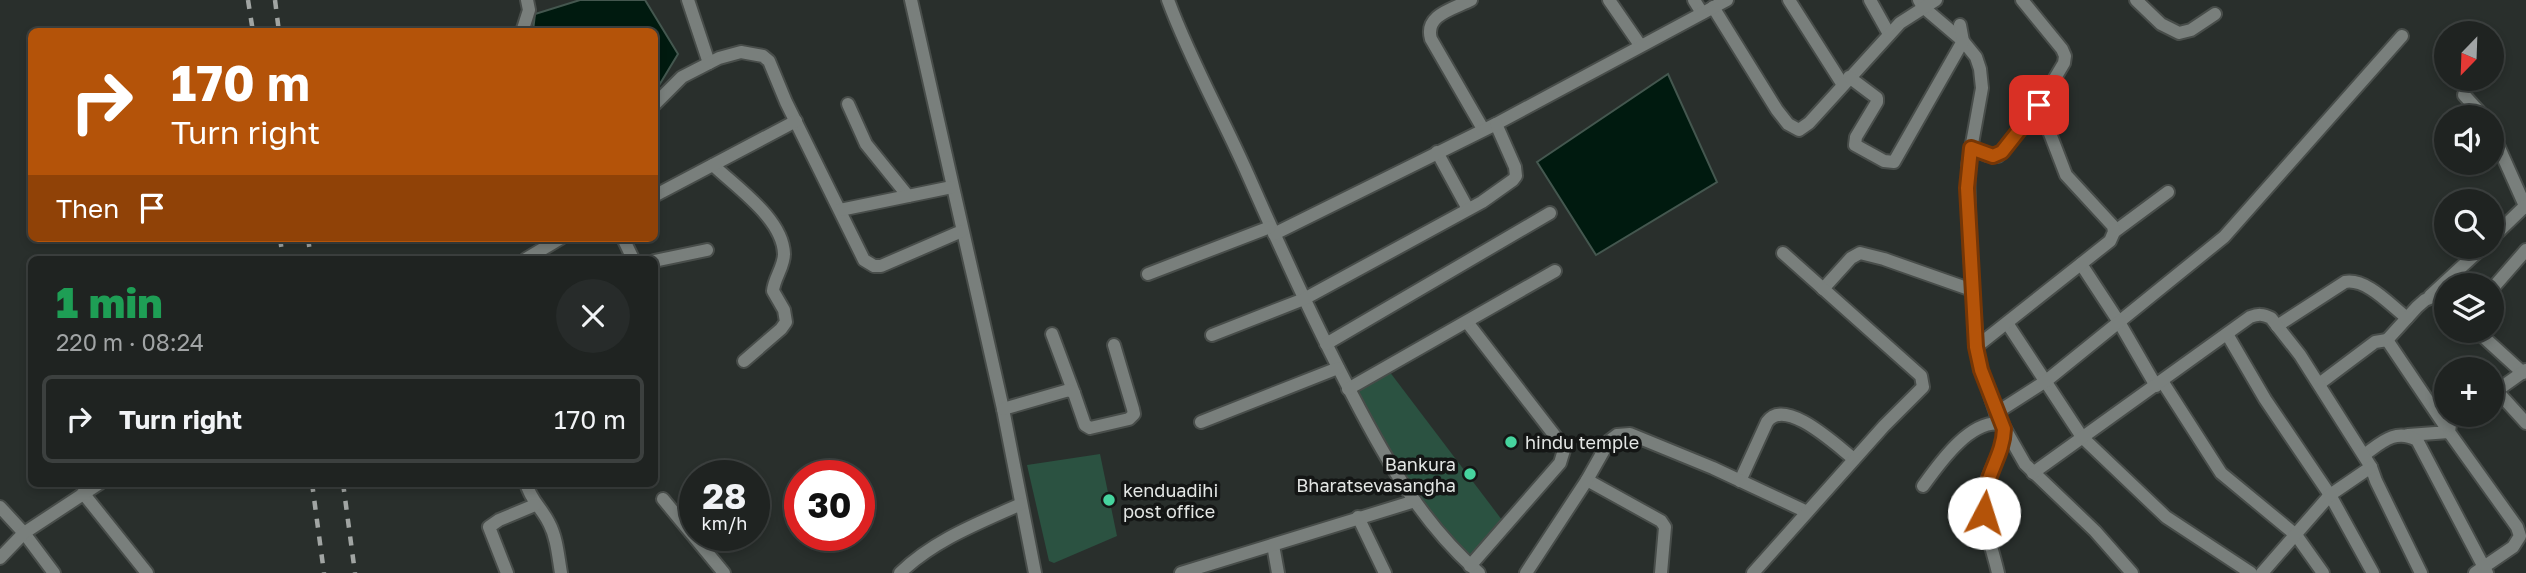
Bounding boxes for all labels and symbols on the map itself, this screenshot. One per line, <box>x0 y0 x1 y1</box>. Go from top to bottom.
north arrow <box>2434 21 2504 91</box>
pin <box>2009 75 2069 135</box>
place label: hindu temple <box>1525 431 1639 453</box>
marker: hindu temple <box>1503 434 1519 450</box>
place label: Bankura Bharatsevasangha <box>1296 453 1456 496</box>
speed limit sign: 30 <box>784 460 875 551</box>
marker: Bankura Bharatsevasangha <box>1462 466 1478 482</box>
position arrow <box>1947 476 2021 550</box>
place label: kenduadihi post office <box>1123 479 1218 522</box>
marker: kenduadihi post office <box>1101 492 1117 508</box>

